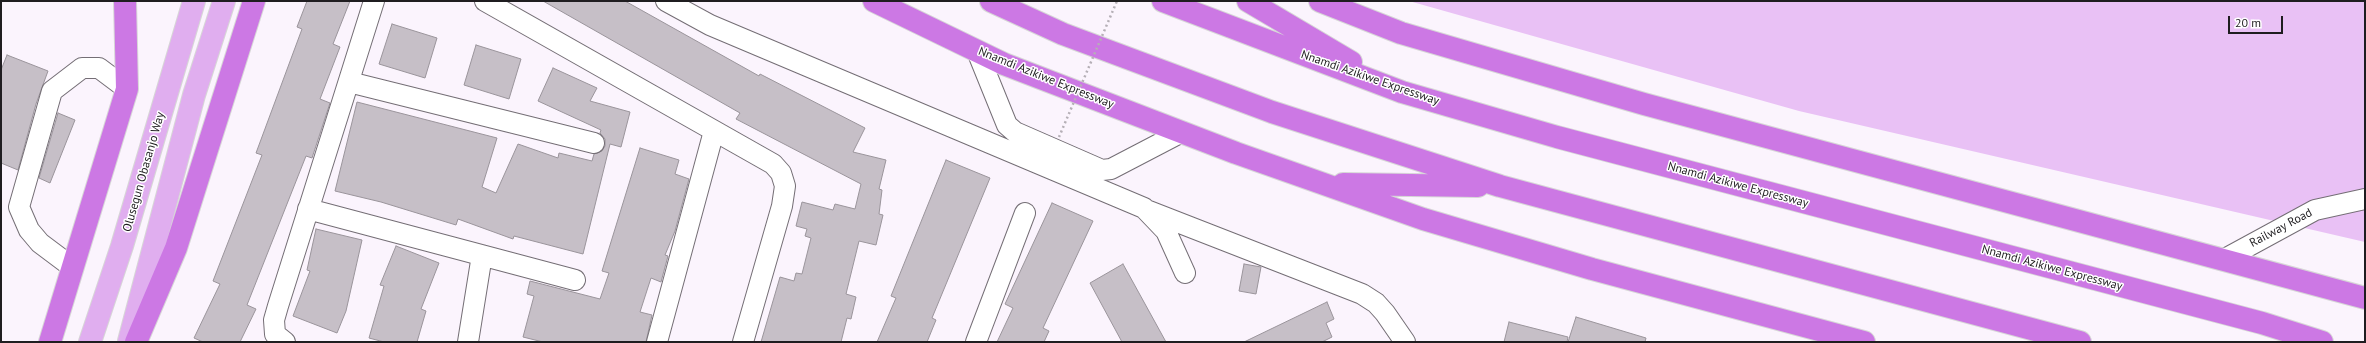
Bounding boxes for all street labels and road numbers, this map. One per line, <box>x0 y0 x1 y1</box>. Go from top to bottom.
street label: Nnamdi Azikiwe Expressway <box>976 44 1116 112</box>
street label: Nnamdi Azikiwe Expressway <box>1299 48 1441 108</box>
street label: Olusegun Obasanjo Way <box>120 110 168 234</box>
street label: Nnamdi Azikiwe Expressway <box>1666 159 1810 211</box>
street label: Railway Road <box>2247 206 2315 250</box>
street label: Nnamdi Azikiwe Expressway <box>1980 242 2124 294</box>

